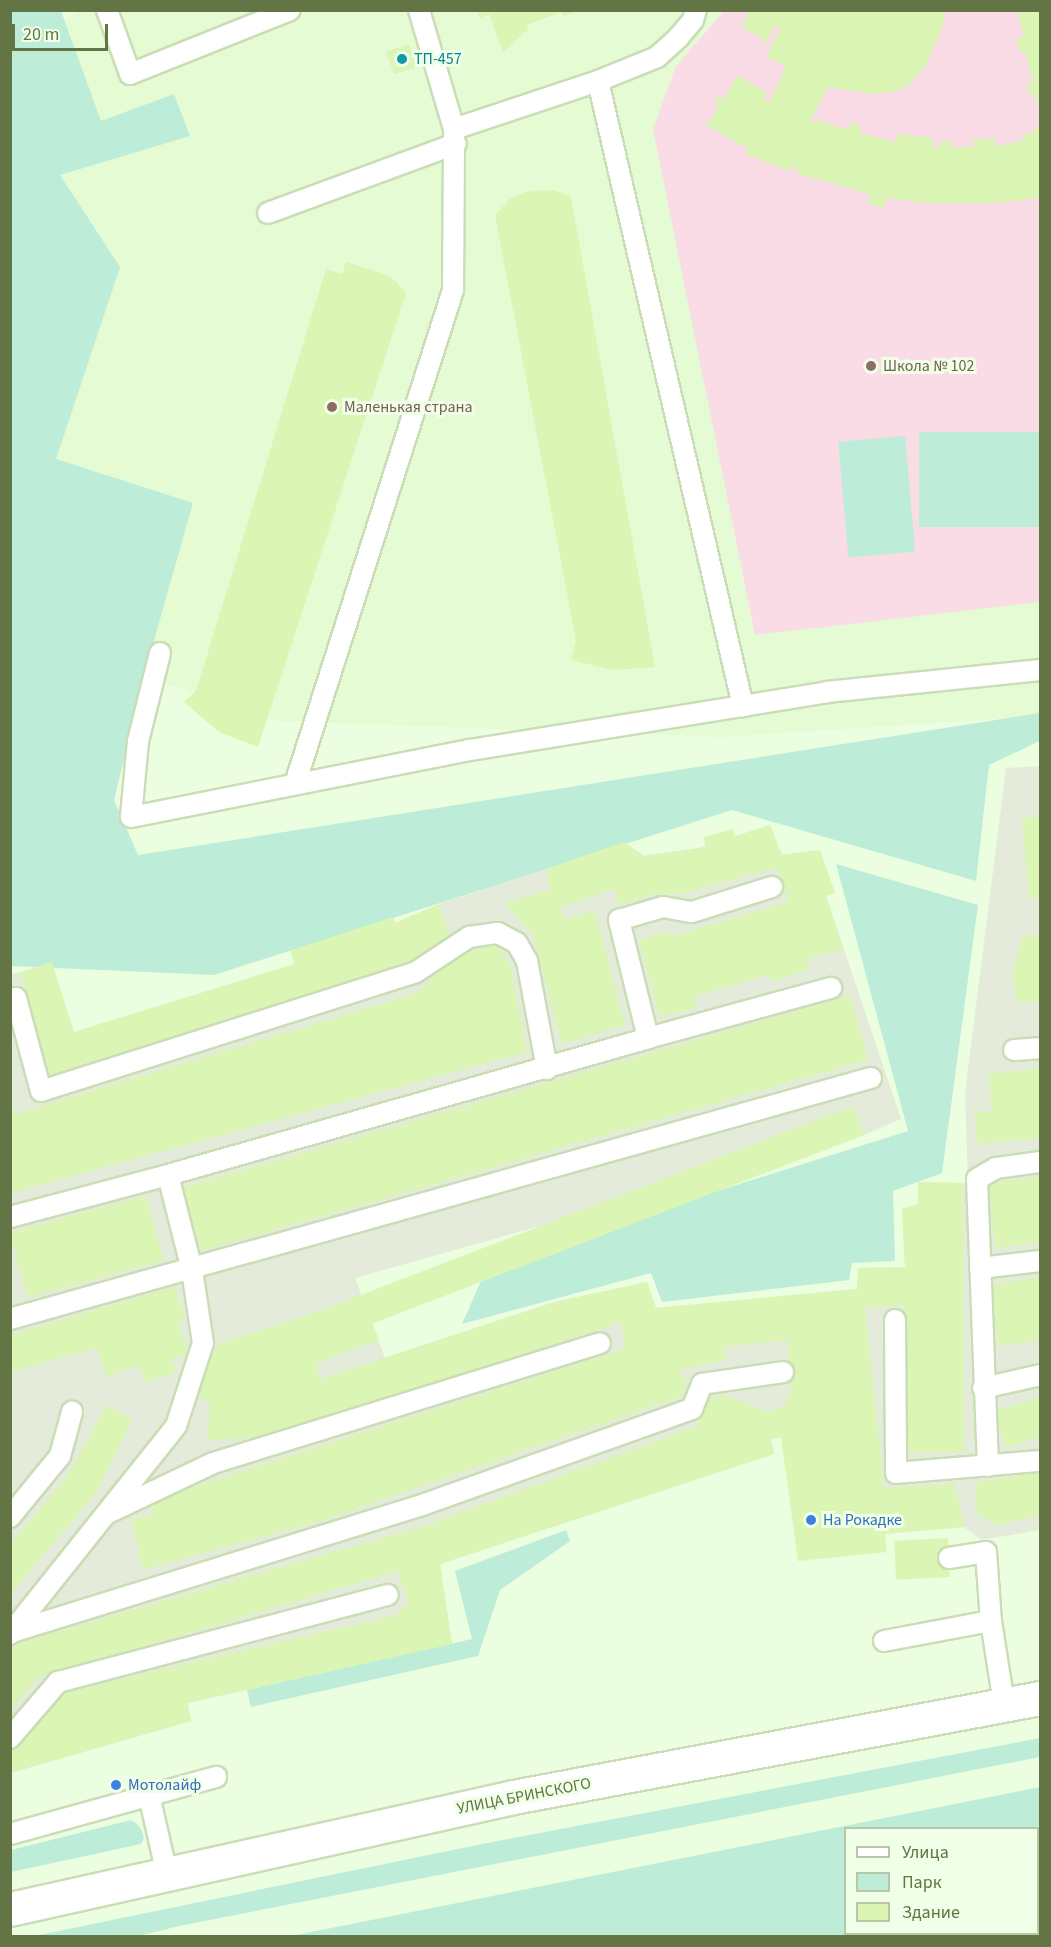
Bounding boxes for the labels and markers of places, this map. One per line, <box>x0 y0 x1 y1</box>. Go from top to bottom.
place label: ТП-457 <box>414 49 462 69</box>
marker: ТП-457 <box>395 52 409 66</box>
place label: Школа № 102 <box>883 356 974 376</box>
marker: Школа № 102 <box>864 359 878 373</box>
place label: Маленькая страна <box>344 397 473 417</box>
marker: Маленькая страна <box>325 400 339 414</box>
place label: На Рокадке <box>823 1510 902 1530</box>
marker: На Рокадке <box>804 1513 818 1527</box>
place label: Мотолайф <box>128 1775 201 1795</box>
marker: Мотолайф <box>109 1778 123 1792</box>

